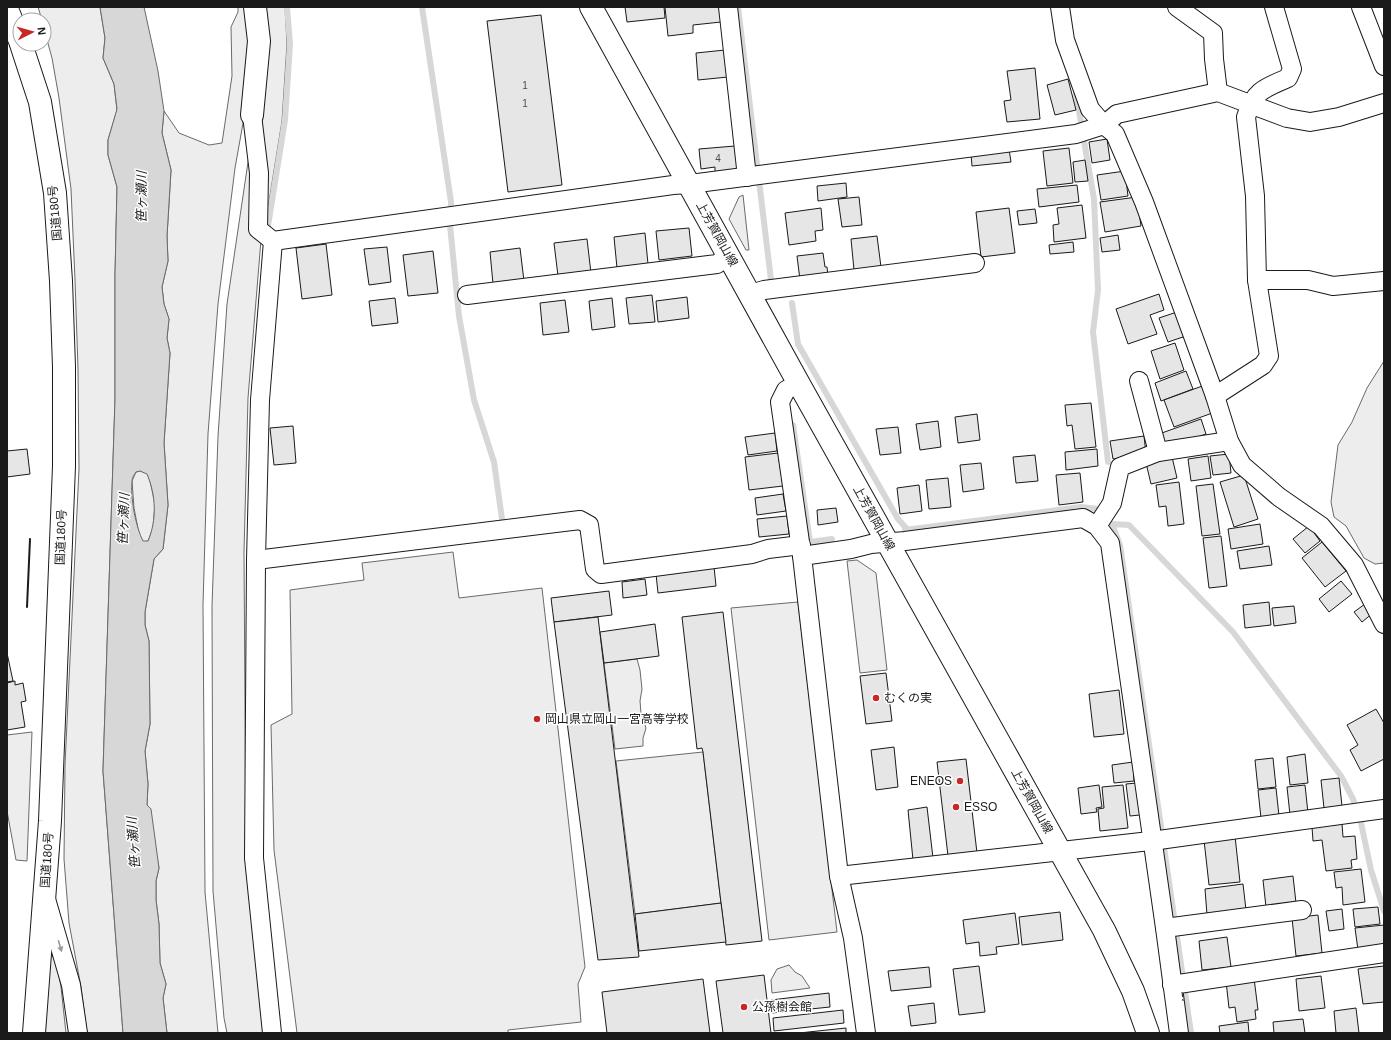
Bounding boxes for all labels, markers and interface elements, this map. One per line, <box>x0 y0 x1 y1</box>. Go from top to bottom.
north arrow <box>12 12 52 52</box>
text: N <box>36 26 48 36</box>
house number: 1 <box>522 80 528 91</box>
house number: 1 <box>522 98 528 109</box>
house number: 4 <box>715 153 721 164</box>
water label: 笹ヶ瀬川 <box>134 169 149 223</box>
street label: 国道180号 <box>46 184 64 242</box>
street label: 上芳賀岡山線 <box>693 199 741 269</box>
street label: 上芳賀岡山線 <box>850 483 898 553</box>
water label: 笹ヶ瀬川 <box>115 491 132 545</box>
street label: 国道180号 <box>53 509 69 565</box>
place label: むくの実 <box>884 691 932 705</box>
marker: むくの実 <box>871 693 881 703</box>
place label: 岡山県立岡山一宮高等学校 <box>545 712 689 726</box>
marker: 岡山県立岡山一宮高等学校 <box>532 714 542 724</box>
street label: 上芳賀岡山線 <box>1008 766 1056 836</box>
place label: ENEOS <box>910 774 952 788</box>
marker: ENEOS <box>955 776 965 786</box>
place label: ESSO <box>964 800 997 814</box>
marker: ESSO <box>951 802 961 812</box>
water label: 笹ヶ瀬川 <box>124 815 143 869</box>
street label: 国道180号 <box>38 832 56 888</box>
one-way arrow <box>57 940 63 952</box>
place label: 公孫樹会館 <box>752 1000 812 1014</box>
marker: 公孫樹会館 <box>739 1002 749 1012</box>

